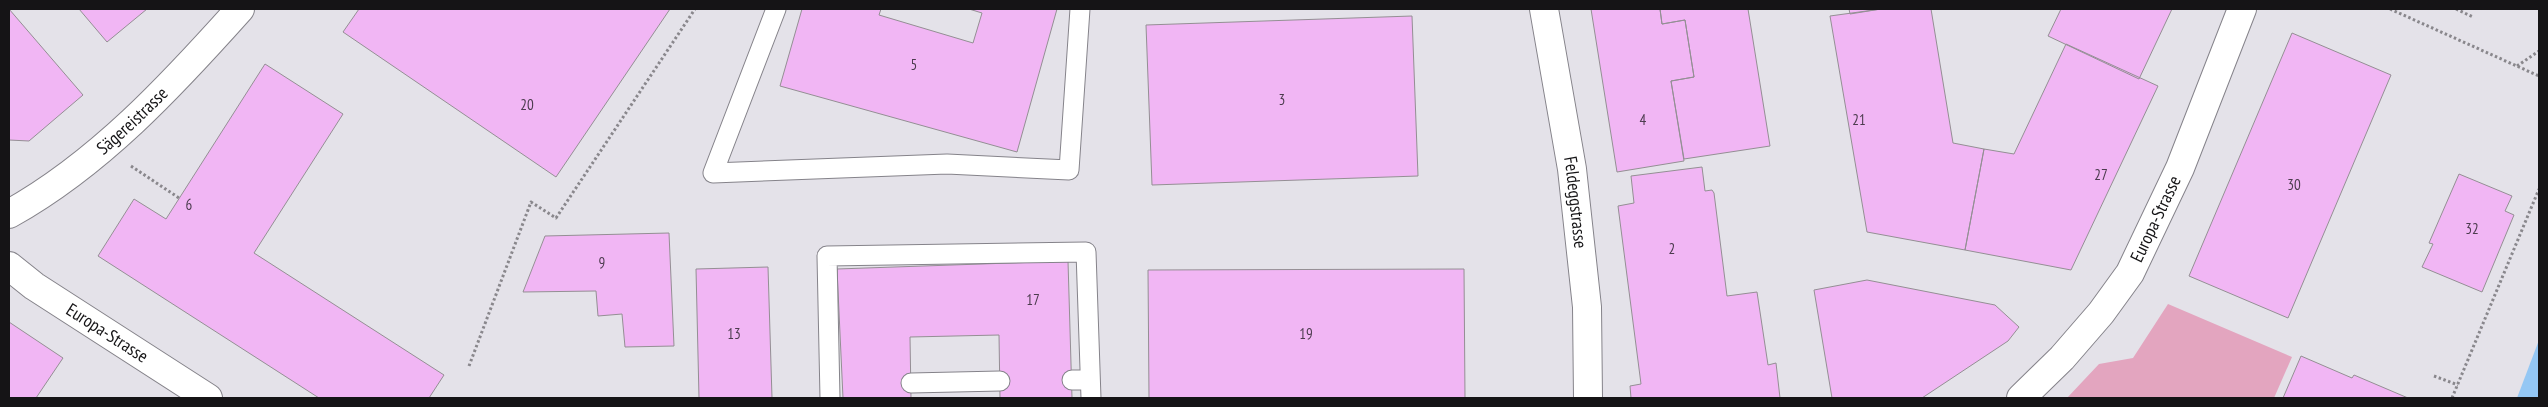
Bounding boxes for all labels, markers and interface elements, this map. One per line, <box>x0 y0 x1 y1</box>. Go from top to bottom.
house number: 5 <box>911 55 917 74</box>
street label: Sägereistrasse <box>92 82 172 159</box>
house number: 3 <box>1279 90 1285 109</box>
house number: 20 <box>520 95 534 114</box>
house number: 4 <box>1640 110 1647 129</box>
house number: 21 <box>1852 110 1866 129</box>
street label: Feldeggstrasse <box>1559 154 1593 250</box>
house number: 27 <box>2094 165 2108 184</box>
street label: Europa-Strasse <box>2125 172 2186 266</box>
house number: 30 <box>2287 175 2301 194</box>
house number: 6 <box>186 195 193 214</box>
house number: 32 <box>2465 219 2479 238</box>
house number: 2 <box>1669 239 1675 258</box>
house number: 9 <box>599 253 605 272</box>
house number: 17 <box>1026 290 1040 309</box>
street label: Europa-Strasse <box>62 298 153 367</box>
house number: 13 <box>727 324 741 343</box>
house number: 19 <box>1299 324 1313 343</box>

